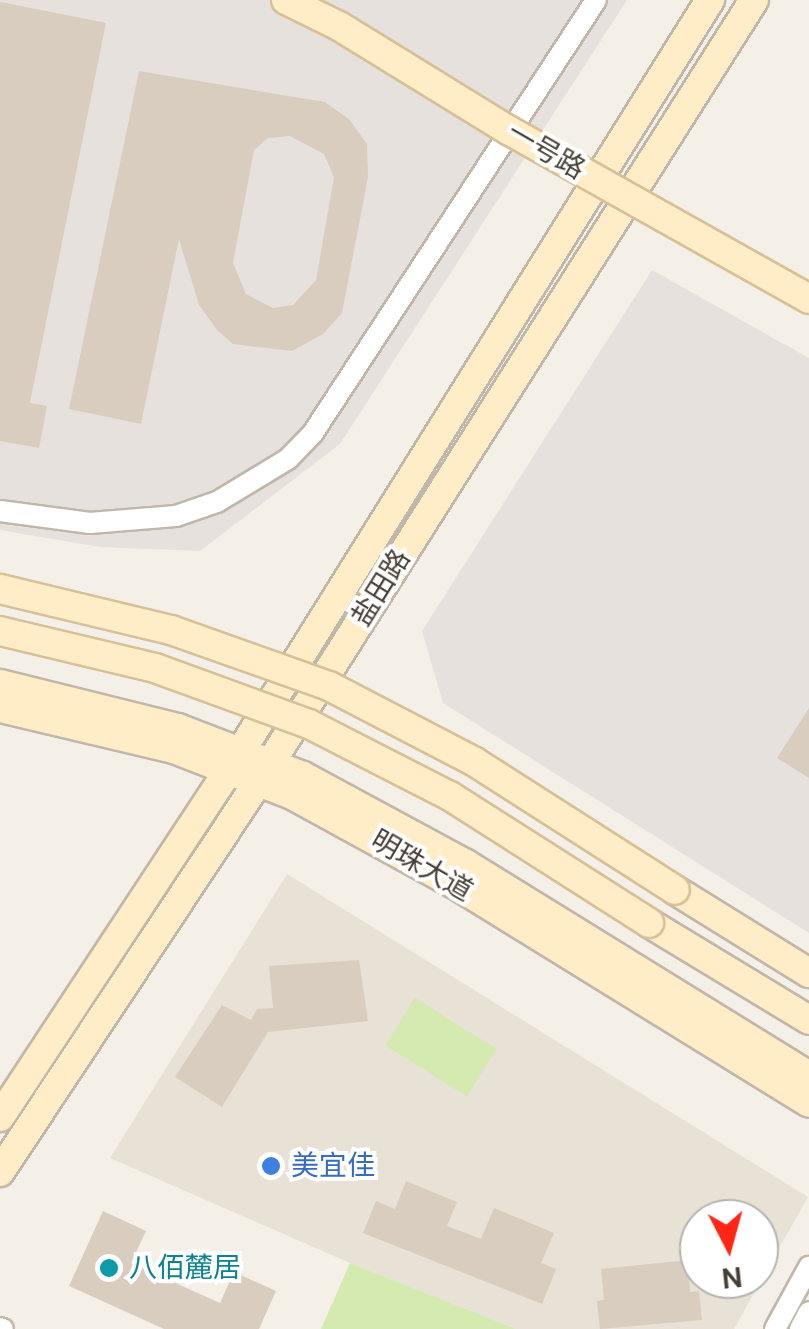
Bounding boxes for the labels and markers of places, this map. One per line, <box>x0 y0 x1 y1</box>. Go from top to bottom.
place label: 美宜佳 <box>291 1149 375 1183</box>
marker: 美宜佳 <box>260 1155 282 1177</box>
place label: 八佰麓居 <box>129 1251 241 1285</box>
marker: 八佰麓居 <box>98 1257 120 1279</box>

